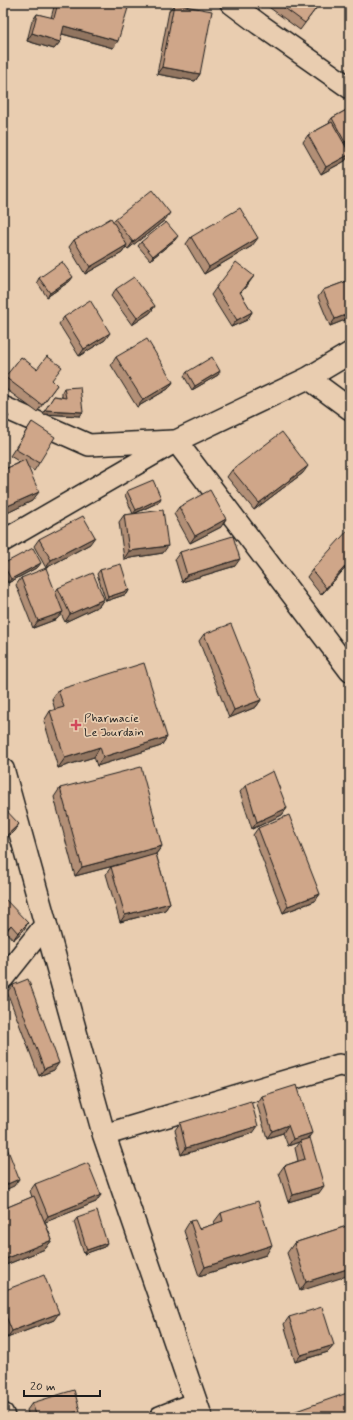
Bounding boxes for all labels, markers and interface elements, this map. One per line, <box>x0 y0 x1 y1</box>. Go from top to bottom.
place label: Pharmacie Le Jourdain <box>84 711 144 741</box>
marker: Pharmacie Le Jourdain <box>71 720 81 730</box>
scale bar <box>24 1372 100 1398</box>
text: 20 m <box>30 1379 56 1395</box>

